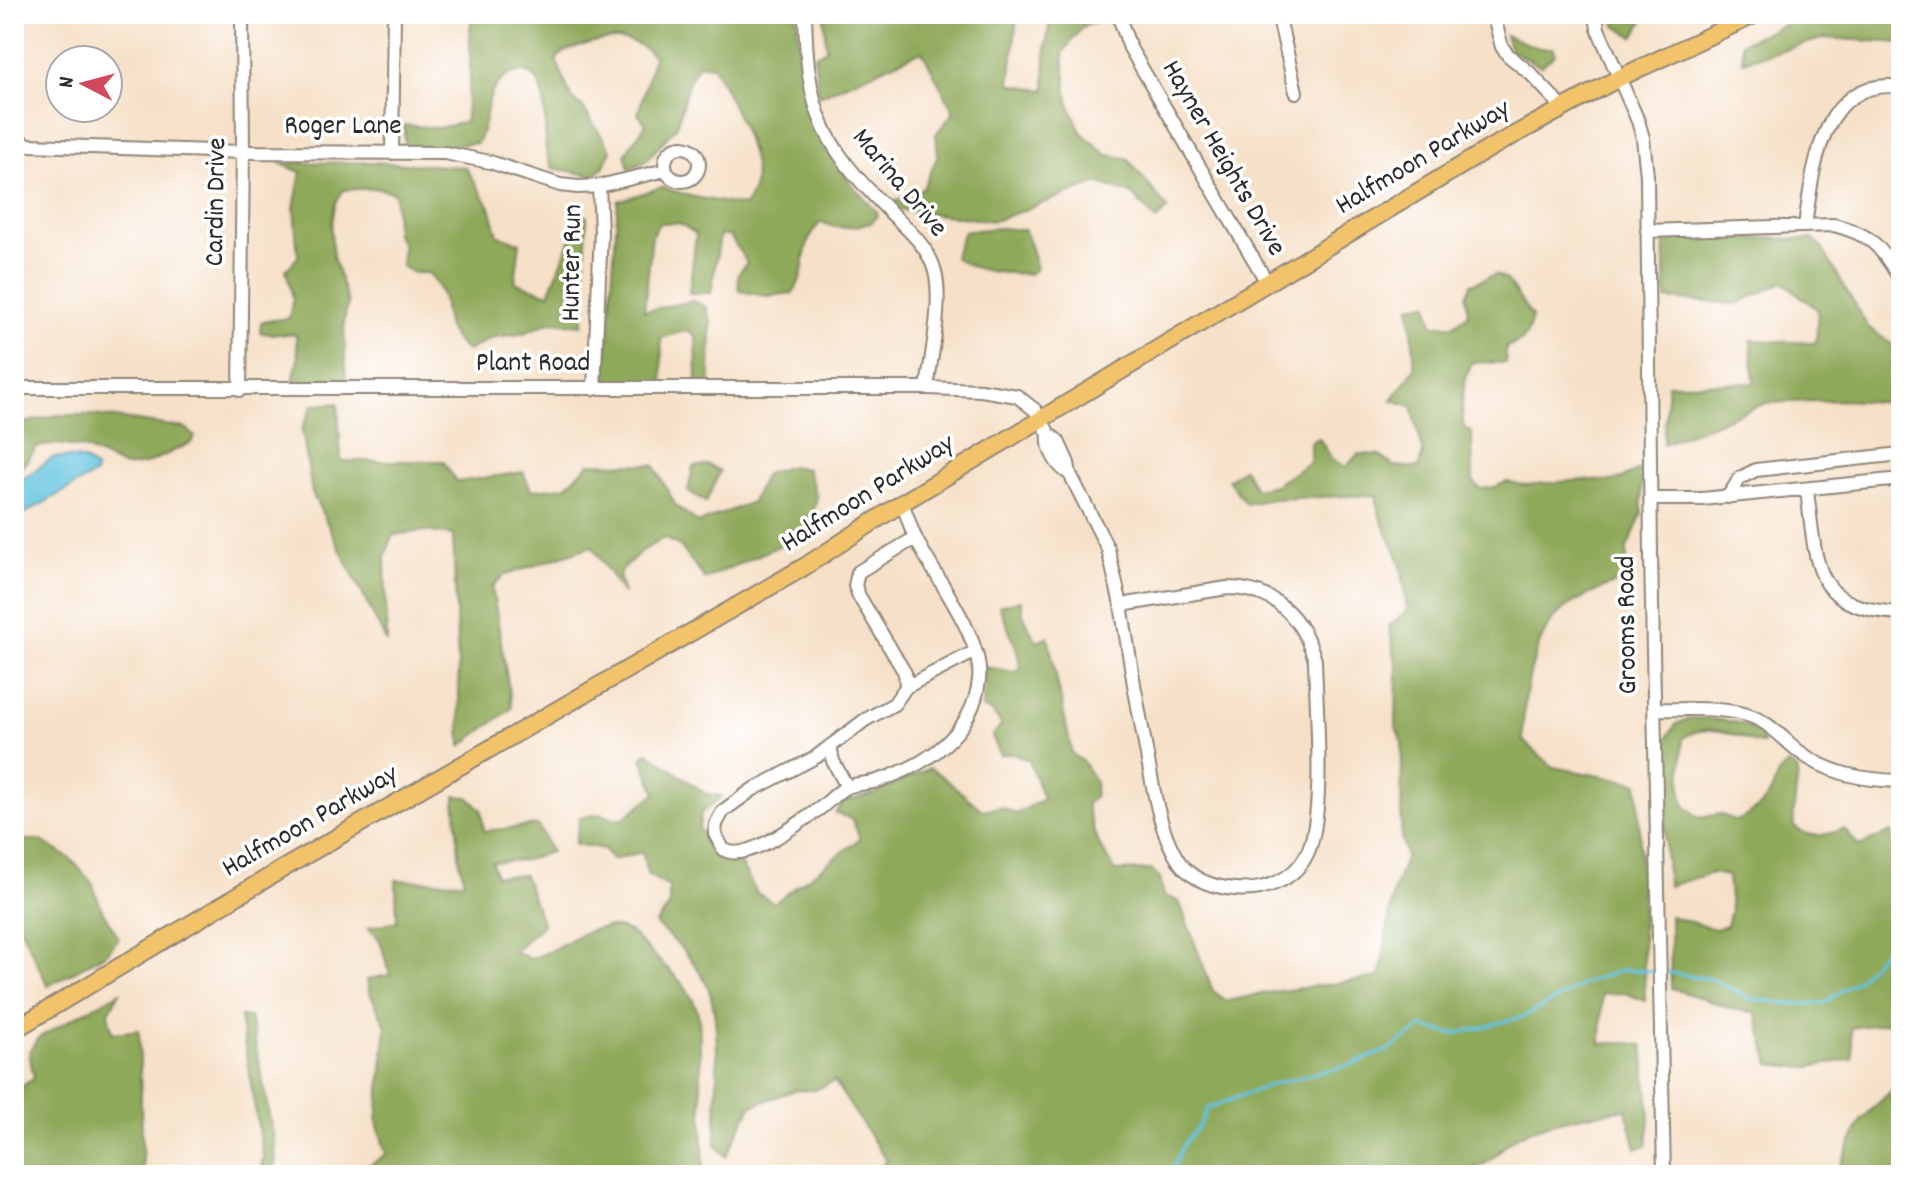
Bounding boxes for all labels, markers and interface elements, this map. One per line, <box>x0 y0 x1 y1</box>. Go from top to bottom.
north arrow <box>44 44 124 124</box>
street label: Hayner Heights Drive <box>1150 54 1294 264</box>
text: N <box>52 75 84 89</box>
street label: Halfmoon Parkway <box>1329 91 1520 227</box>
street label: Roger Lane <box>284 108 402 148</box>
street label: Marina Drive <box>840 121 956 247</box>
street label: Cardin Drive <box>197 137 239 267</box>
street label: Hunter Run <box>553 204 595 322</box>
street label: Plant Road <box>476 345 590 385</box>
street label: Halfmoon Parkway <box>775 425 964 564</box>
street label: Grooms Road <box>1608 555 1650 695</box>
street label: Halfmoon Parkway <box>215 756 407 890</box>

